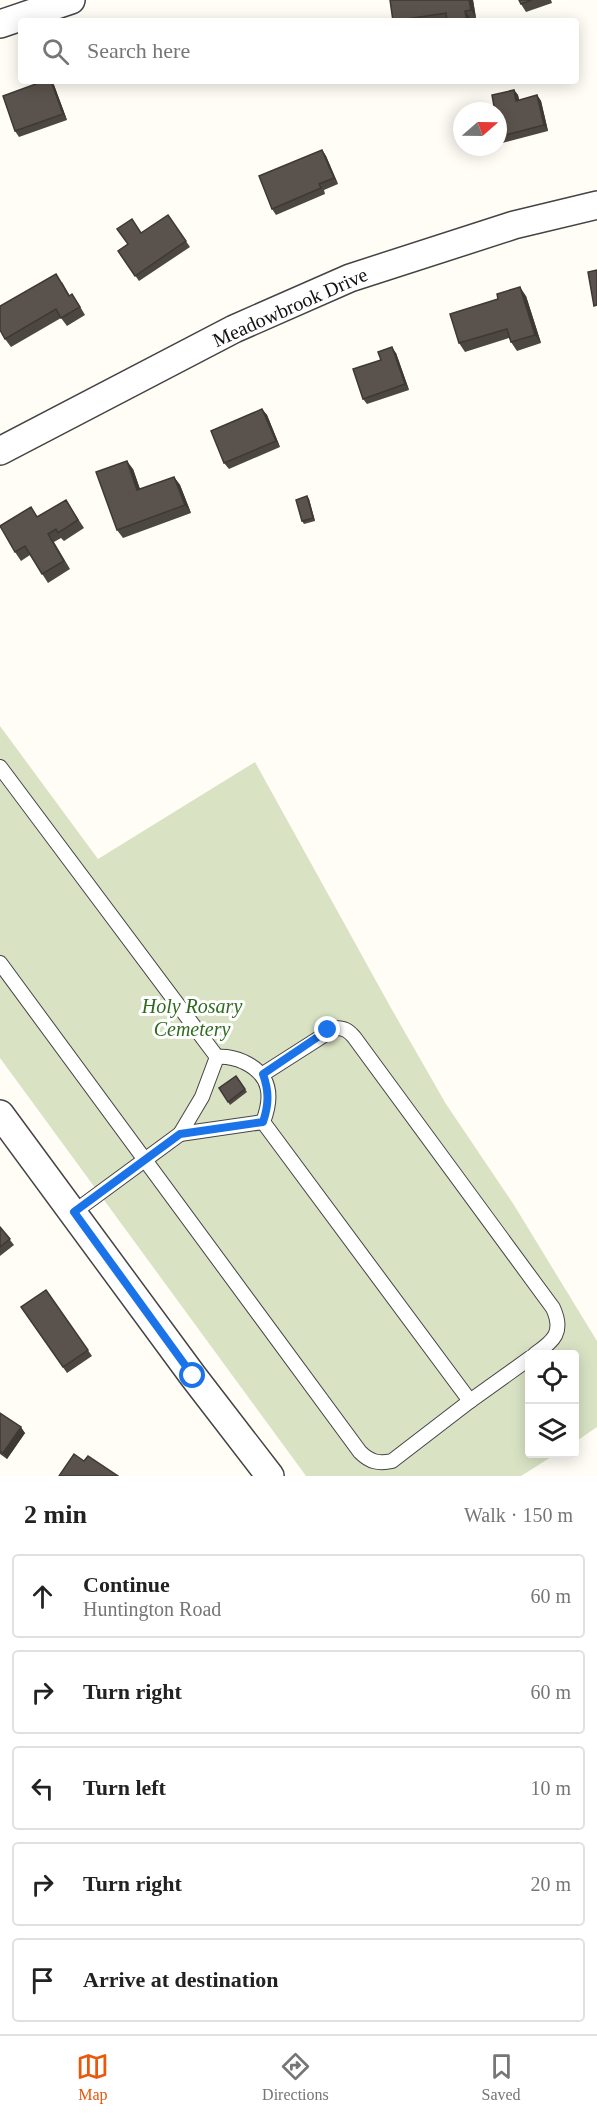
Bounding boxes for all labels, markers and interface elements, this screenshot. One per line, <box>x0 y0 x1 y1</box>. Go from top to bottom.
search box <box>18 18 579 84</box>
icon: search <box>39 35 72 68</box>
text: Search here <box>87 38 190 63</box>
north arrow <box>453 102 507 156</box>
street label: Meadowbrook Drive <box>209 263 371 351</box>
park label: Holy Rosary Cemetery <box>141 995 242 1041</box>
route end <box>314 1016 340 1042</box>
map controls <box>525 1350 579 1458</box>
button: locate <box>525 1350 579 1404</box>
route start <box>179 1362 205 1388</box>
button: layers <box>525 1404 579 1458</box>
text: 2 min <box>24 1500 87 1529</box>
text: Walk · 150 m <box>464 1504 573 1526</box>
text: Continue <box>83 1572 170 1597</box>
icon: ahead <box>26 1580 59 1613</box>
text: 60 m <box>530 1585 571 1607</box>
text: Huntington Road <box>83 1598 221 1620</box>
icon: right <box>26 1676 59 1709</box>
text: Turn right <box>83 1679 182 1704</box>
text: 60 m <box>530 1681 571 1703</box>
icon: left <box>26 1772 59 1805</box>
text: Turn left <box>83 1775 166 1800</box>
text: 10 m <box>530 1777 571 1799</box>
icon: right <box>26 1868 59 1901</box>
text: Turn right <box>83 1871 182 1896</box>
text: 20 m <box>530 1873 571 1895</box>
icon: arrive <box>26 1964 59 1997</box>
text: Arrive at destination <box>83 1967 279 1992</box>
tab: Map <box>76 2050 109 2104</box>
tab: Directions <box>262 2050 329 2104</box>
tab: Saved <box>481 2050 521 2104</box>

